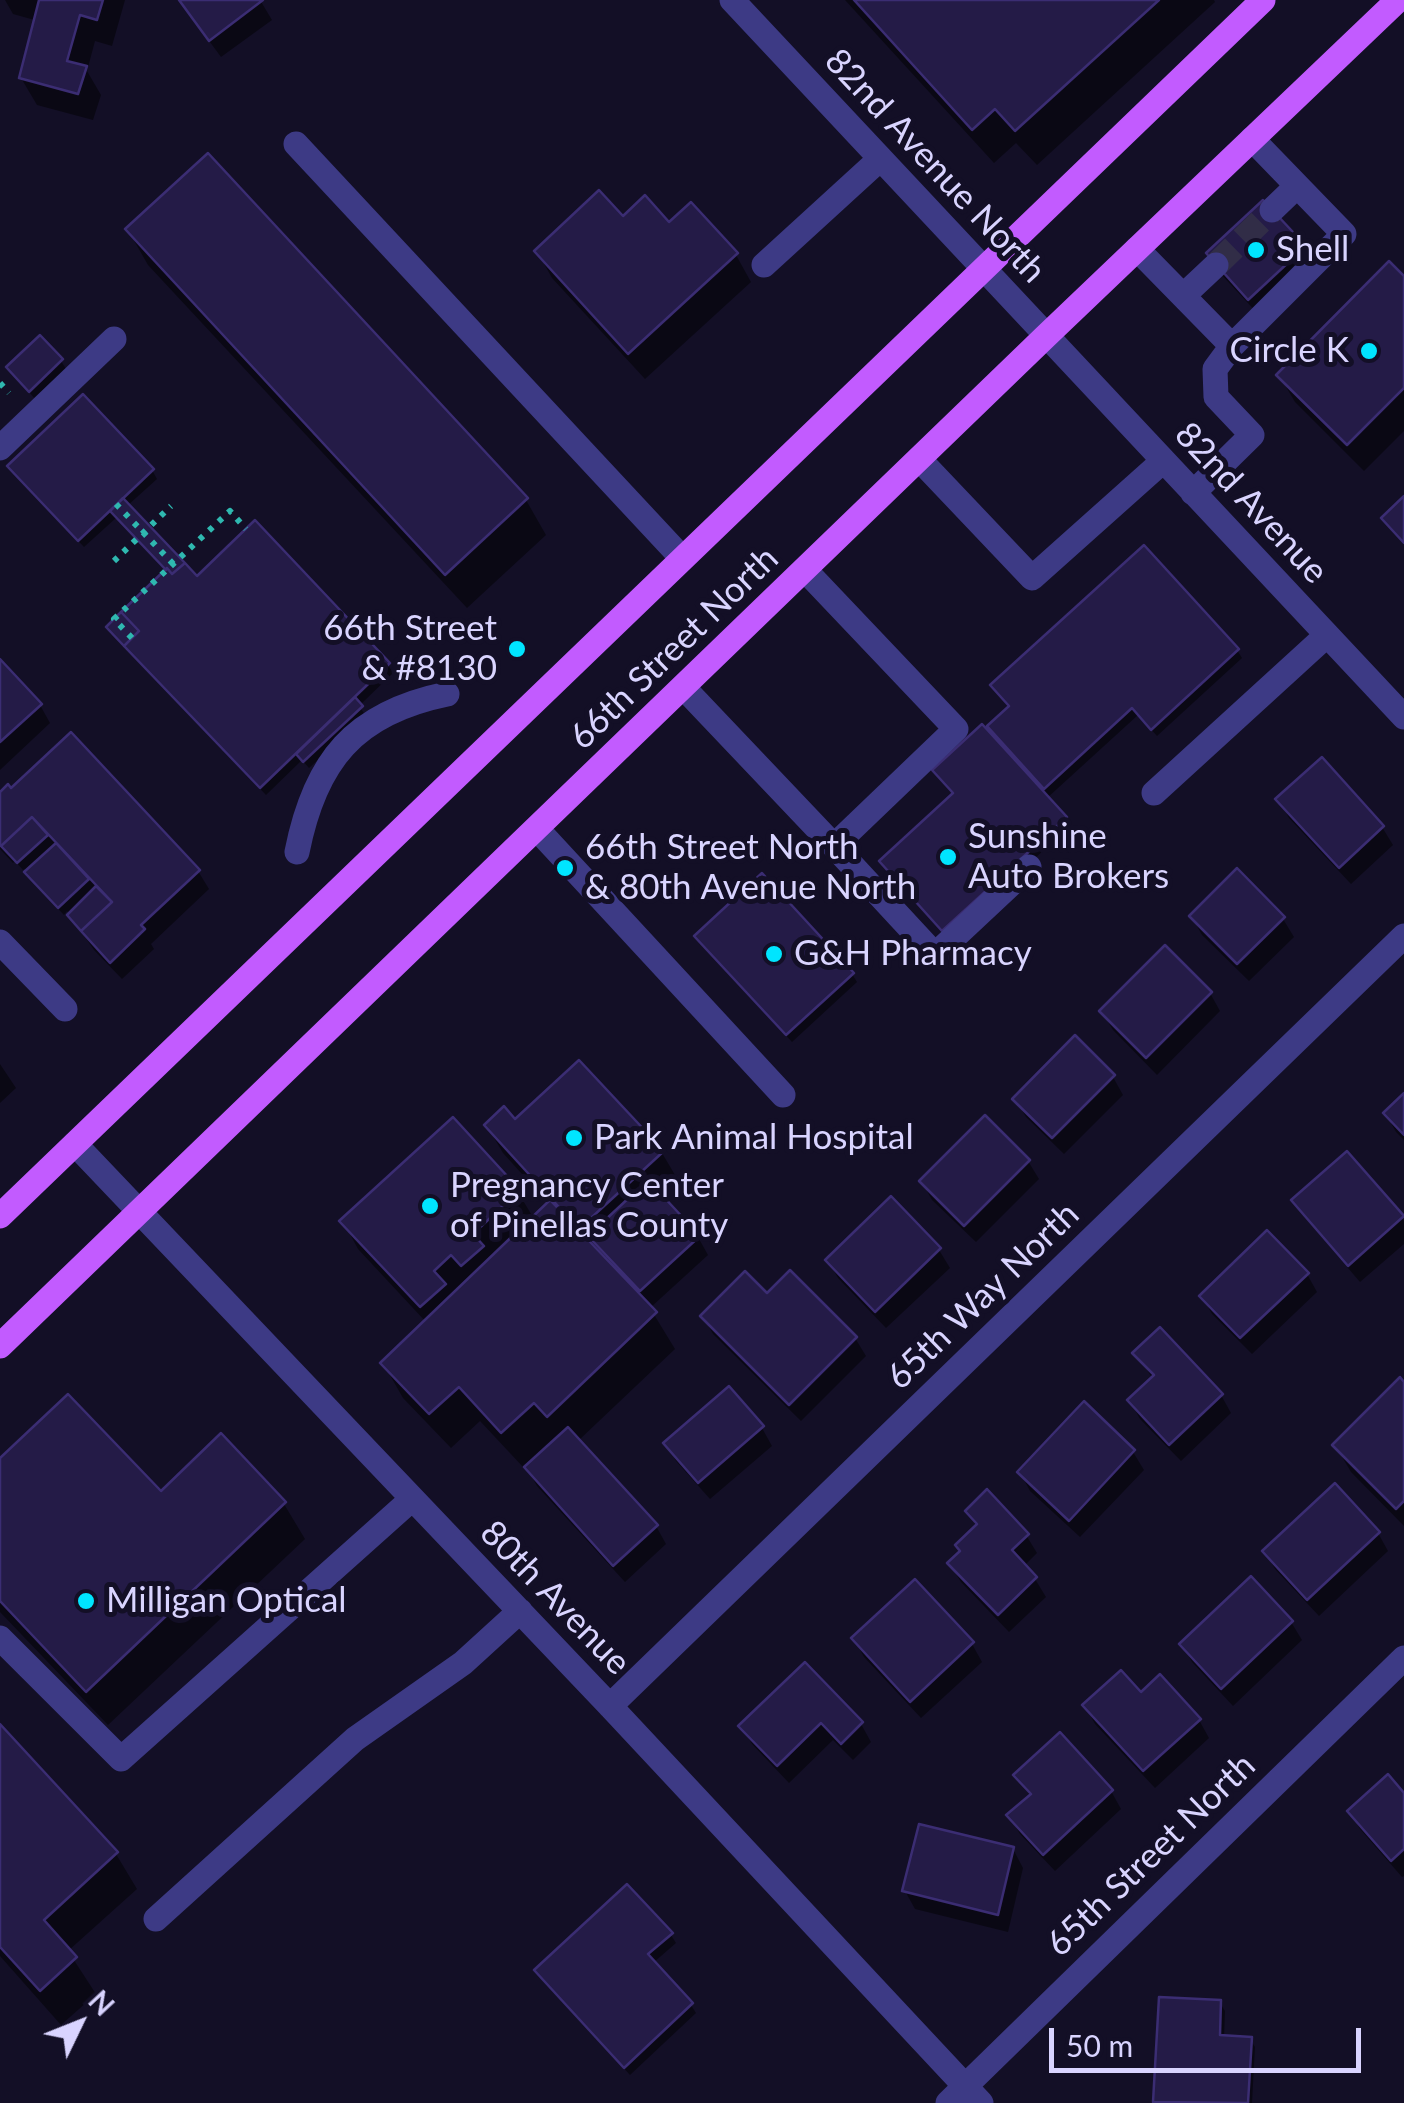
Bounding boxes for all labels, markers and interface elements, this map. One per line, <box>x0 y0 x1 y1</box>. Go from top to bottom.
street label: 82nd Avenue North <box>816 40 1054 292</box>
place label: Shell <box>1276 229 1349 271</box>
marker: Shell <box>1245 239 1267 261</box>
place label: Circle K <box>1230 330 1349 372</box>
marker: Circle K <box>1358 340 1380 362</box>
street label: 82nd Avenue <box>1166 414 1336 592</box>
street label: 66th Street North <box>561 538 787 758</box>
place label: 66th Street & #8130 <box>323 608 497 690</box>
marker: 66th Street & #8130 <box>506 638 528 660</box>
place label: Sunshine Auto Brokers <box>968 816 1169 898</box>
place label: 66th Street North & 80th Avenue North <box>585 827 916 909</box>
marker: Sunshine Auto Brokers <box>937 846 959 868</box>
marker: 66th Street North & 80th Avenue North <box>554 857 576 879</box>
place label: G&H Pharmacy <box>794 933 1032 975</box>
marker: G&H Pharmacy <box>763 943 785 965</box>
place label: Park Animal Hospital <box>594 1117 914 1159</box>
marker: Park Animal Hospital <box>563 1127 585 1149</box>
place label: Pregnancy Center of Pinellas County <box>450 1165 728 1247</box>
street label: 65th Way North <box>878 1194 1088 1398</box>
marker: Pregnancy Center of Pinellas County <box>419 1195 441 1217</box>
street label: 80th Avenue <box>471 1512 639 1684</box>
place label: Milligan Optical <box>106 1580 347 1622</box>
marker: Milligan Optical <box>75 1590 97 1612</box>
street label: 65th Street North <box>1038 1745 1264 1965</box>
north arrow <box>30 1973 130 2073</box>
text: N <box>82 1983 122 2022</box>
scale bar <box>1054 2008 1366 2070</box>
text: 50 m <box>1066 2027 1133 2063</box>

